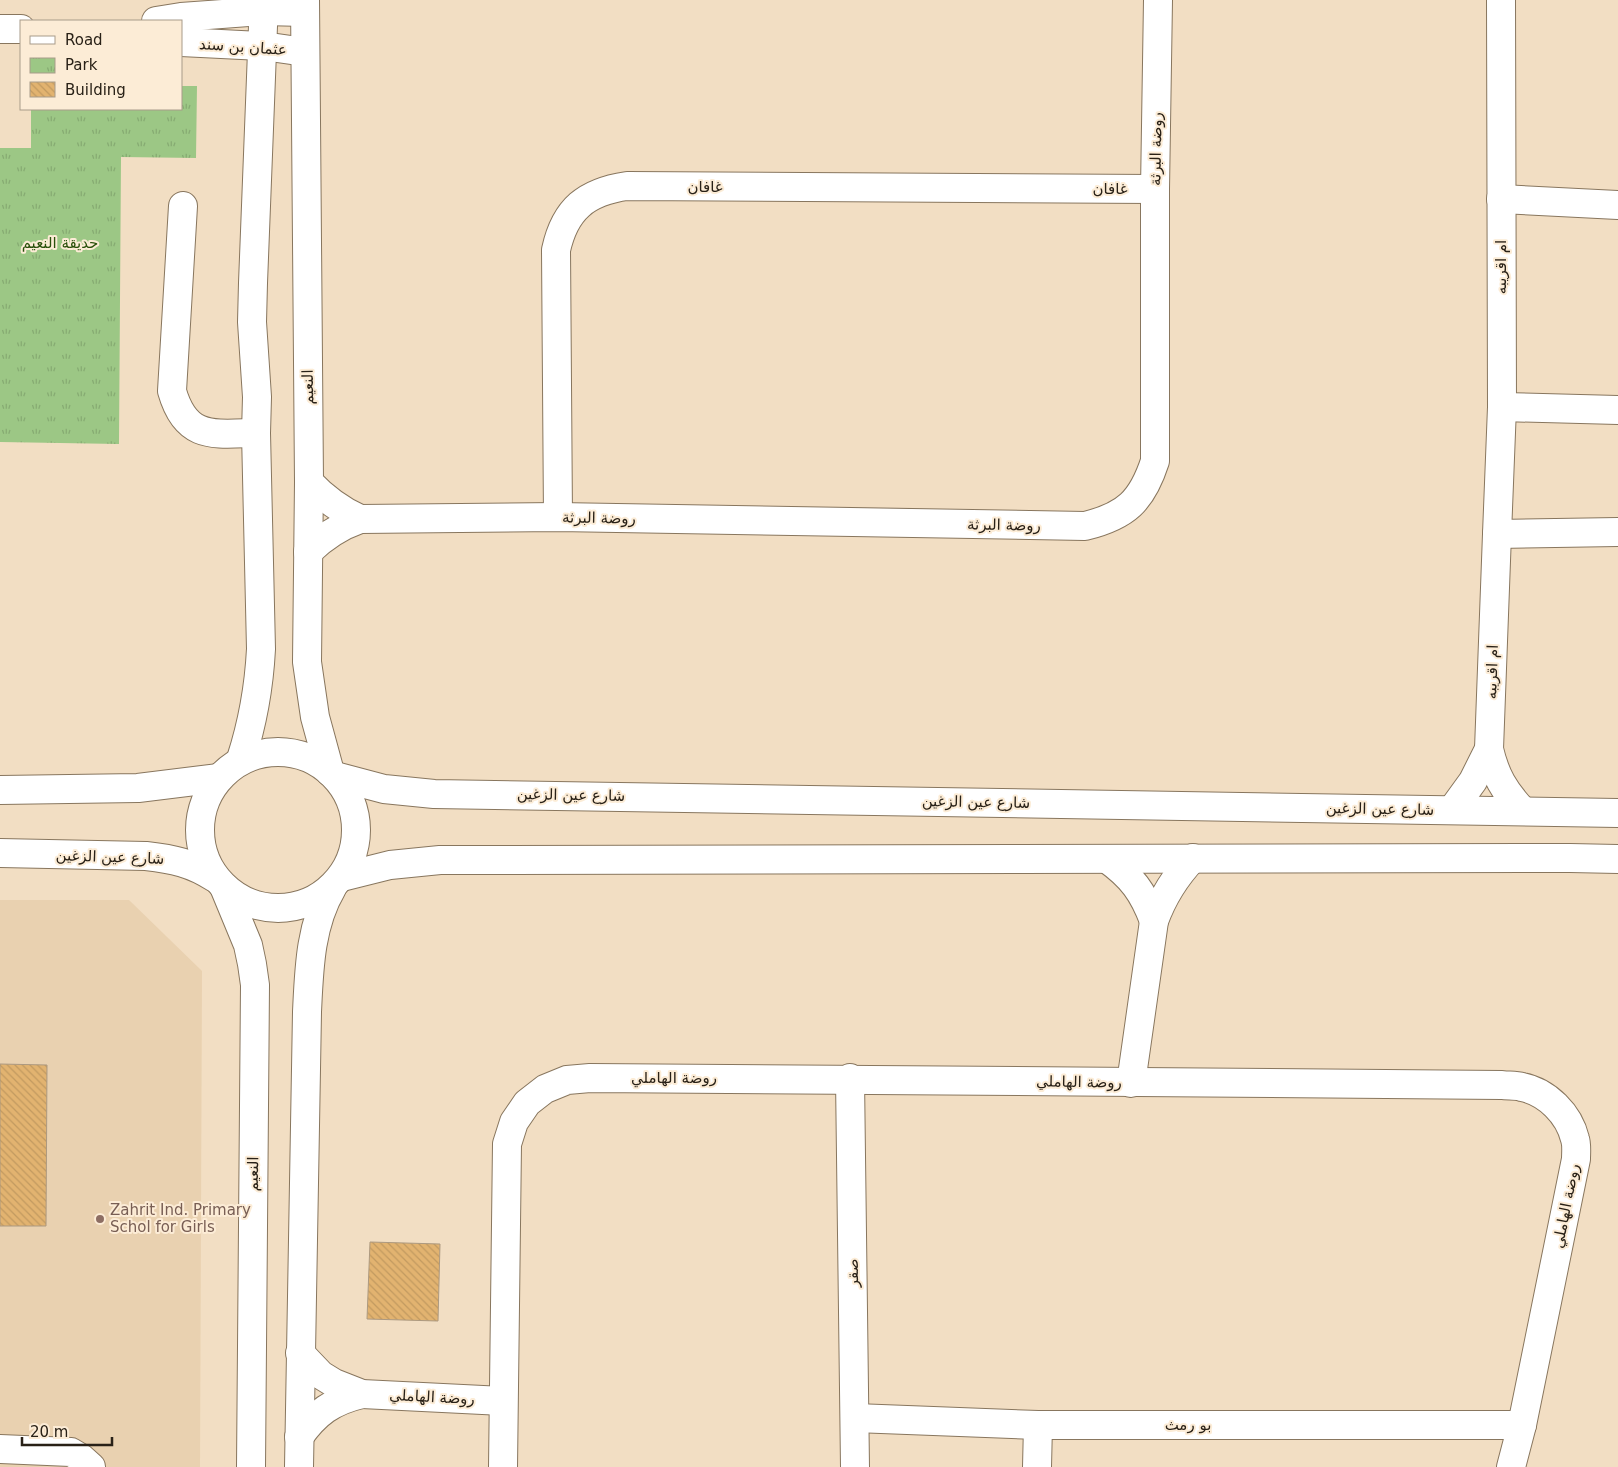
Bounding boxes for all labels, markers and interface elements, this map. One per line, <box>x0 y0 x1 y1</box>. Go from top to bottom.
legend <box>20 20 182 110</box>
text: Road <box>65 31 103 49</box>
street label: عثمان بن سند <box>199 35 287 59</box>
text: Park <box>65 56 98 74</box>
text: Building <box>65 81 126 99</box>
street label: روضة البرثة <box>1146 112 1166 186</box>
street label: غافان <box>687 178 723 196</box>
street label: غافان <box>1092 180 1128 198</box>
park label: حديقة النعيم <box>22 234 98 252</box>
street label: ام اقريبه <box>1492 240 1510 294</box>
street label: النعيم <box>299 369 317 405</box>
street label: روضة البرثة <box>562 508 636 528</box>
street label: روضة البرثة <box>967 515 1041 535</box>
street label: ام اقريبه <box>1482 644 1502 700</box>
street label: شارع عين الزغين <box>517 785 625 805</box>
street label: شارع عين الزغين <box>922 792 1030 812</box>
street label: شارع عين الزغين <box>1326 799 1434 819</box>
street label: شارع عين الزغين <box>55 846 165 868</box>
street label: روضة الهاملي <box>631 1069 717 1088</box>
street label: روضة الهاملي <box>1036 1072 1122 1093</box>
street label: النعيم <box>244 1156 262 1192</box>
street label: روضة الهاملي <box>1549 1162 1584 1250</box>
place label: Zahrit Ind. Primary Schol for Girls <box>110 1201 251 1236</box>
marker: Zahrit Ind. Primary Schol for Girls <box>94 1213 106 1225</box>
street label: صقر <box>844 1259 862 1288</box>
street label: روضة الهاملي <box>389 1386 475 1409</box>
scale bar <box>22 1414 112 1446</box>
street label: بو رمث <box>1165 1416 1211 1434</box>
text: 20 m <box>30 1423 68 1441</box>

